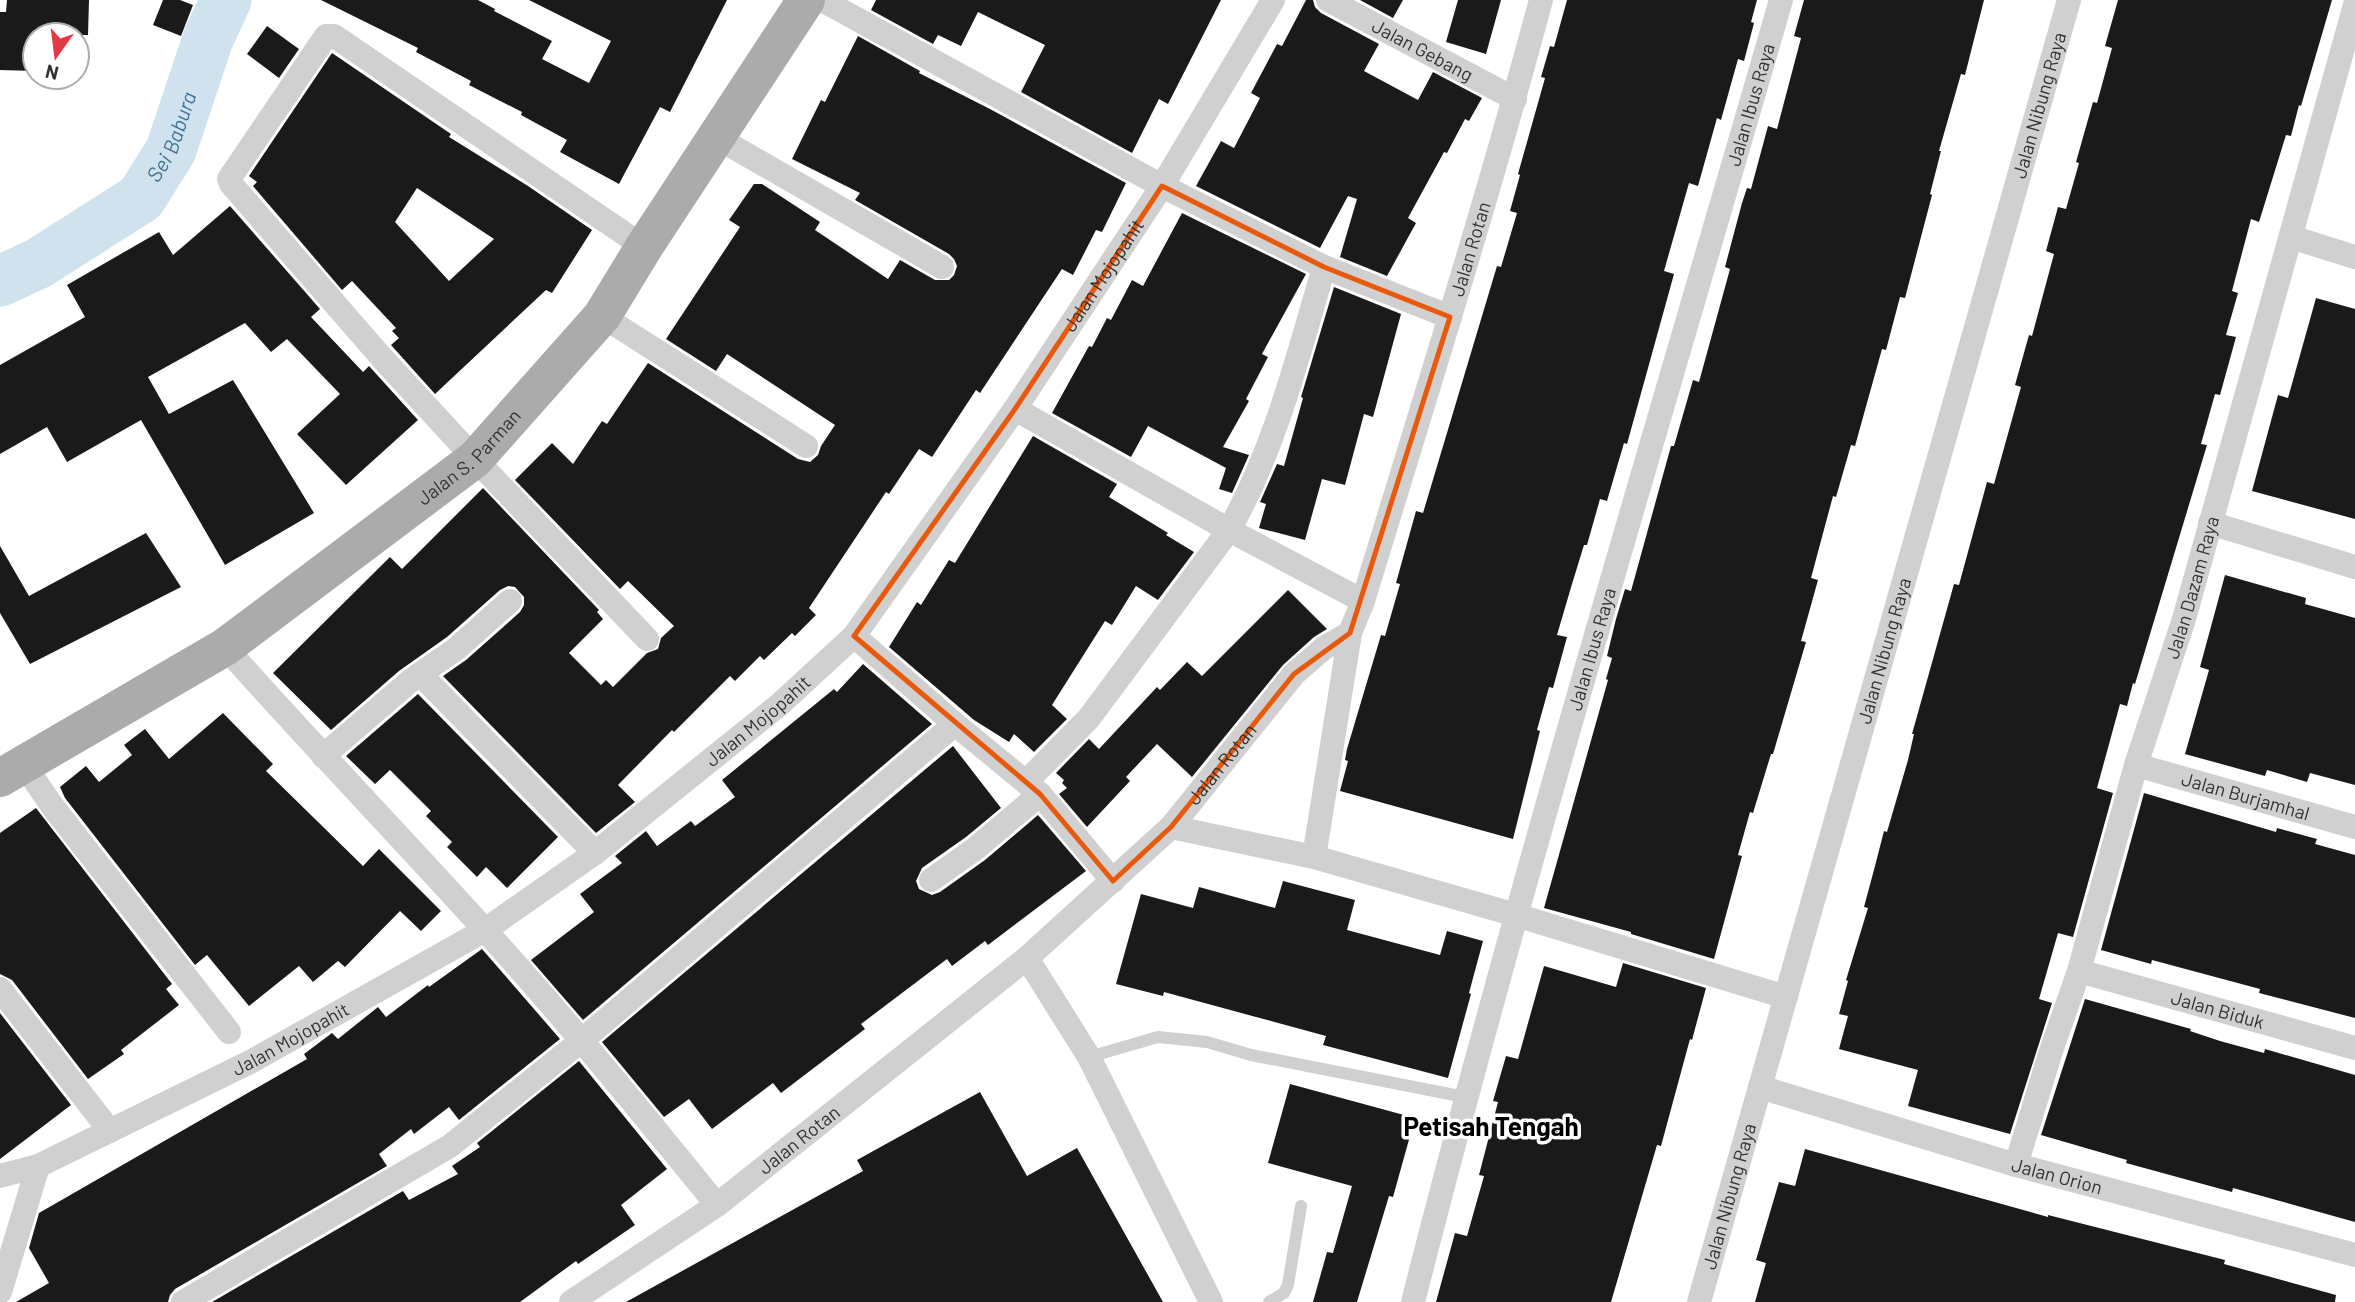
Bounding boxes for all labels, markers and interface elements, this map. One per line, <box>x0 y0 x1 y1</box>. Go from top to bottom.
street label: Jalan Gebang <box>1368 13 1477 86</box>
north arrow <box>21 21 91 91</box>
street label: Jalan Nibung Raya <box>2007 30 2070 181</box>
street label: Jalan Ibus Raya <box>1721 41 1779 169</box>
text: N <box>43 60 61 86</box>
water label: Sei Babura <box>140 88 201 186</box>
street label: Jalan Rotan <box>1445 199 1495 299</box>
street label: Jalan Mojopahit <box>1057 214 1148 335</box>
street label: Jalan S. Parman <box>412 404 525 509</box>
street label: Jalan Dazam Raya <box>2160 513 2223 662</box>
street label: Jalan Nibung Raya <box>1852 575 1915 726</box>
street label: Jalan Ibus Raya <box>1563 585 1620 713</box>
street label: Jalan Mojopahit <box>700 670 815 771</box>
street label: Jalan Rotan <box>1182 719 1261 809</box>
street label: Jalan Burjamhal <box>2179 767 2312 825</box>
street label: Jalan Biduk <box>2169 985 2267 1033</box>
street label: Jalan Mojopahit <box>228 997 353 1080</box>
street label: Jalan Rotan <box>753 1100 844 1179</box>
district label: Petisah Tengah <box>1403 1110 1579 1141</box>
street label: Jalan Nibung Raya <box>1697 1120 1760 1272</box>
street label: Jalan Orion <box>2009 1152 2105 1198</box>

